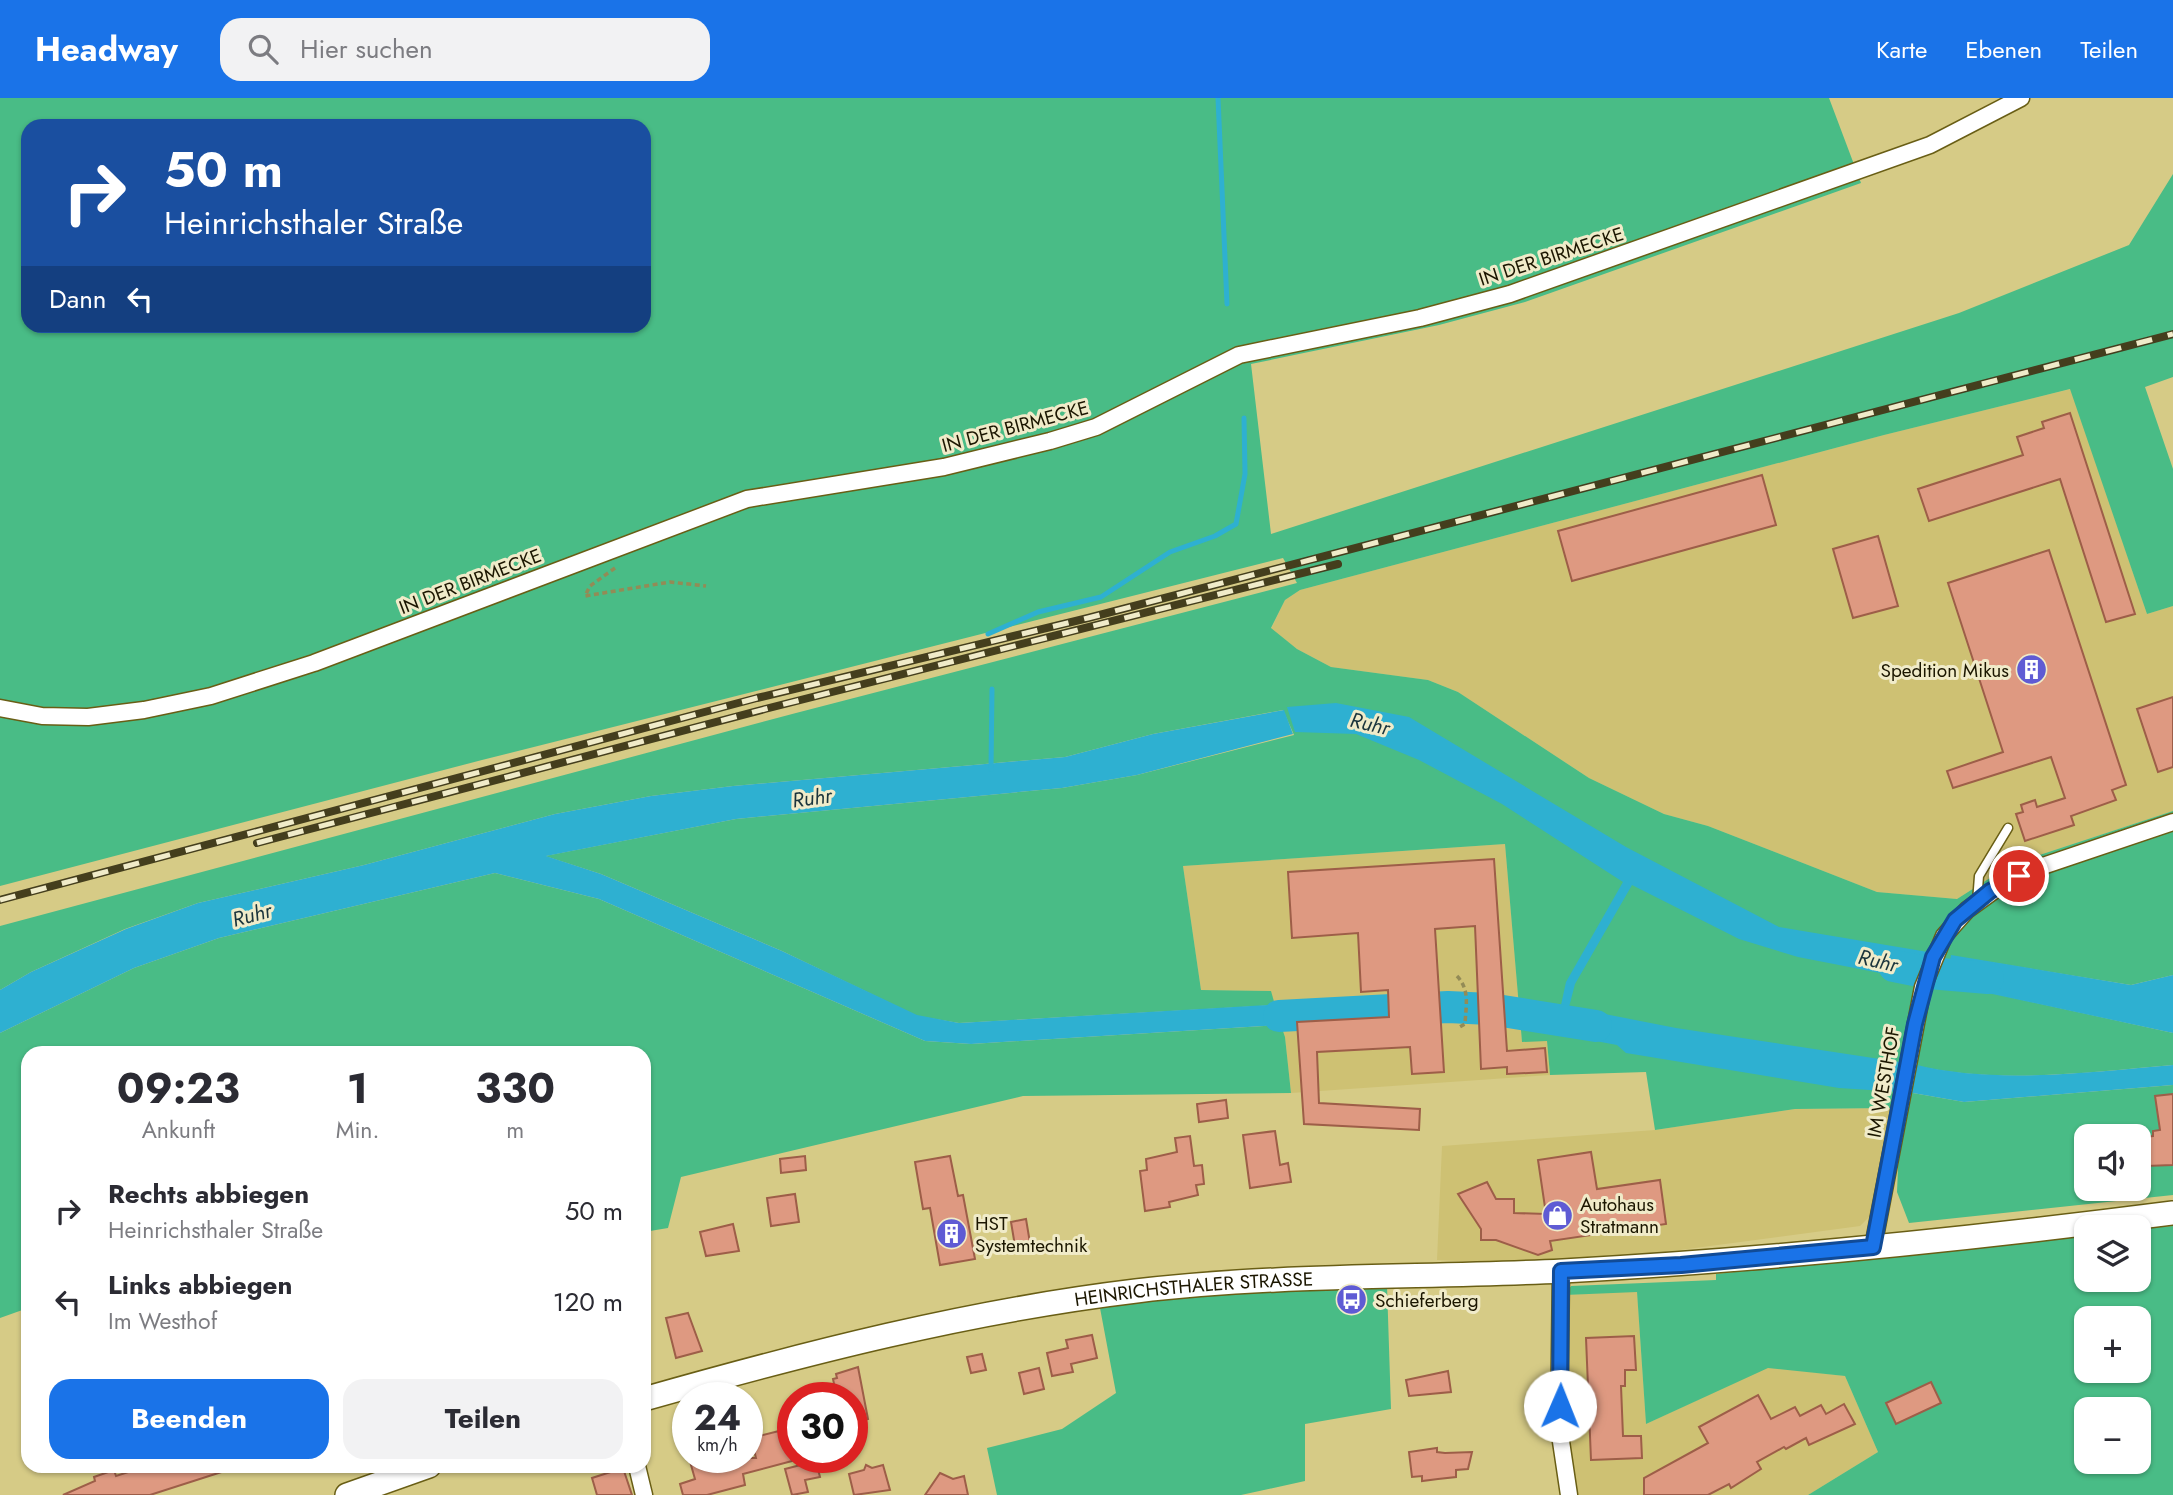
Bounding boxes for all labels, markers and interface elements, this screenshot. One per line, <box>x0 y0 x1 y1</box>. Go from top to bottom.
search box <box>220 18 710 81</box>
text: Headway <box>35 26 178 73</box>
icon: search <box>244 30 282 68</box>
text: Hier suchen <box>300 30 433 68</box>
text: Karte <box>1876 32 1927 67</box>
text: Ebenen <box>1965 32 2042 67</box>
text: Teilen <box>2080 32 2138 67</box>
text: 50 m <box>164 135 283 205</box>
icon: right <box>49 147 140 238</box>
text: Heinrichsthaler Straße <box>164 200 463 246</box>
street label: IN DER BIRMECKE <box>1475 220 1627 293</box>
text: Dann <box>49 280 107 318</box>
icon: left <box>121 280 159 318</box>
street label: IN DER BIRMECKE <box>939 394 1091 459</box>
street label: IN DER BIRMECKE <box>395 542 545 621</box>
building icon: Spedition Mikus <box>2015 653 2049 687</box>
place label: Spedition Mikus <box>1881 657 2009 684</box>
water label: Ruhr <box>1347 705 1394 743</box>
water label: Ruhr <box>790 780 835 816</box>
pin <box>1989 846 2049 906</box>
icon: arrive <box>2000 857 2038 895</box>
water label: Ruhr <box>229 895 276 935</box>
water label: Ruhr <box>1855 942 1902 980</box>
street label: IM WESTHOF <box>1860 1024 1907 1140</box>
text: 09:23 <box>117 1058 240 1119</box>
text: 1 <box>347 1058 368 1119</box>
text: 330 <box>475 1058 555 1119</box>
text: Ankunft <box>142 1113 215 1147</box>
text: Min. <box>336 1113 379 1147</box>
text: m <box>506 1113 524 1147</box>
map controls <box>2074 1124 2151 1474</box>
button: sound <box>2074 1124 2151 1201</box>
text: Rechts abbiegen <box>108 1175 309 1213</box>
place label: Autohaus Stratmann <box>1580 1191 1659 1240</box>
icon: right <box>49 1192 87 1230</box>
text: 50 m <box>565 1192 623 1230</box>
shop icon: Autohaus Stratmann <box>1540 1198 1574 1232</box>
place label: HST Systemtechnik <box>975 1210 1088 1259</box>
text: Heinrichsthaler Straße <box>108 1213 323 1247</box>
button: layers <box>2074 1215 2151 1292</box>
building icon: HST Systemtechnik <box>935 1217 969 1251</box>
street label: HEINRICHSTHALER STRASSE <box>1072 1265 1314 1313</box>
text: Links abbiegen <box>108 1266 292 1304</box>
icon: left <box>49 1283 87 1321</box>
text: 120 m <box>553 1283 623 1321</box>
bus stop icon: Schieferberg <box>1335 1283 1369 1317</box>
place label: Schieferberg <box>1375 1287 1479 1314</box>
text: Im Westhof <box>108 1304 217 1338</box>
button: + <box>2074 1306 2151 1383</box>
position arrow <box>1523 1369 1597 1443</box>
button: Beenden <box>49 1379 329 1459</box>
button: Teilen <box>343 1379 623 1459</box>
speed limit sign: 30 <box>777 1382 868 1473</box>
text: 24 <box>694 1393 741 1443</box>
button: − <box>2074 1397 2151 1474</box>
text: km/h <box>697 1432 738 1458</box>

